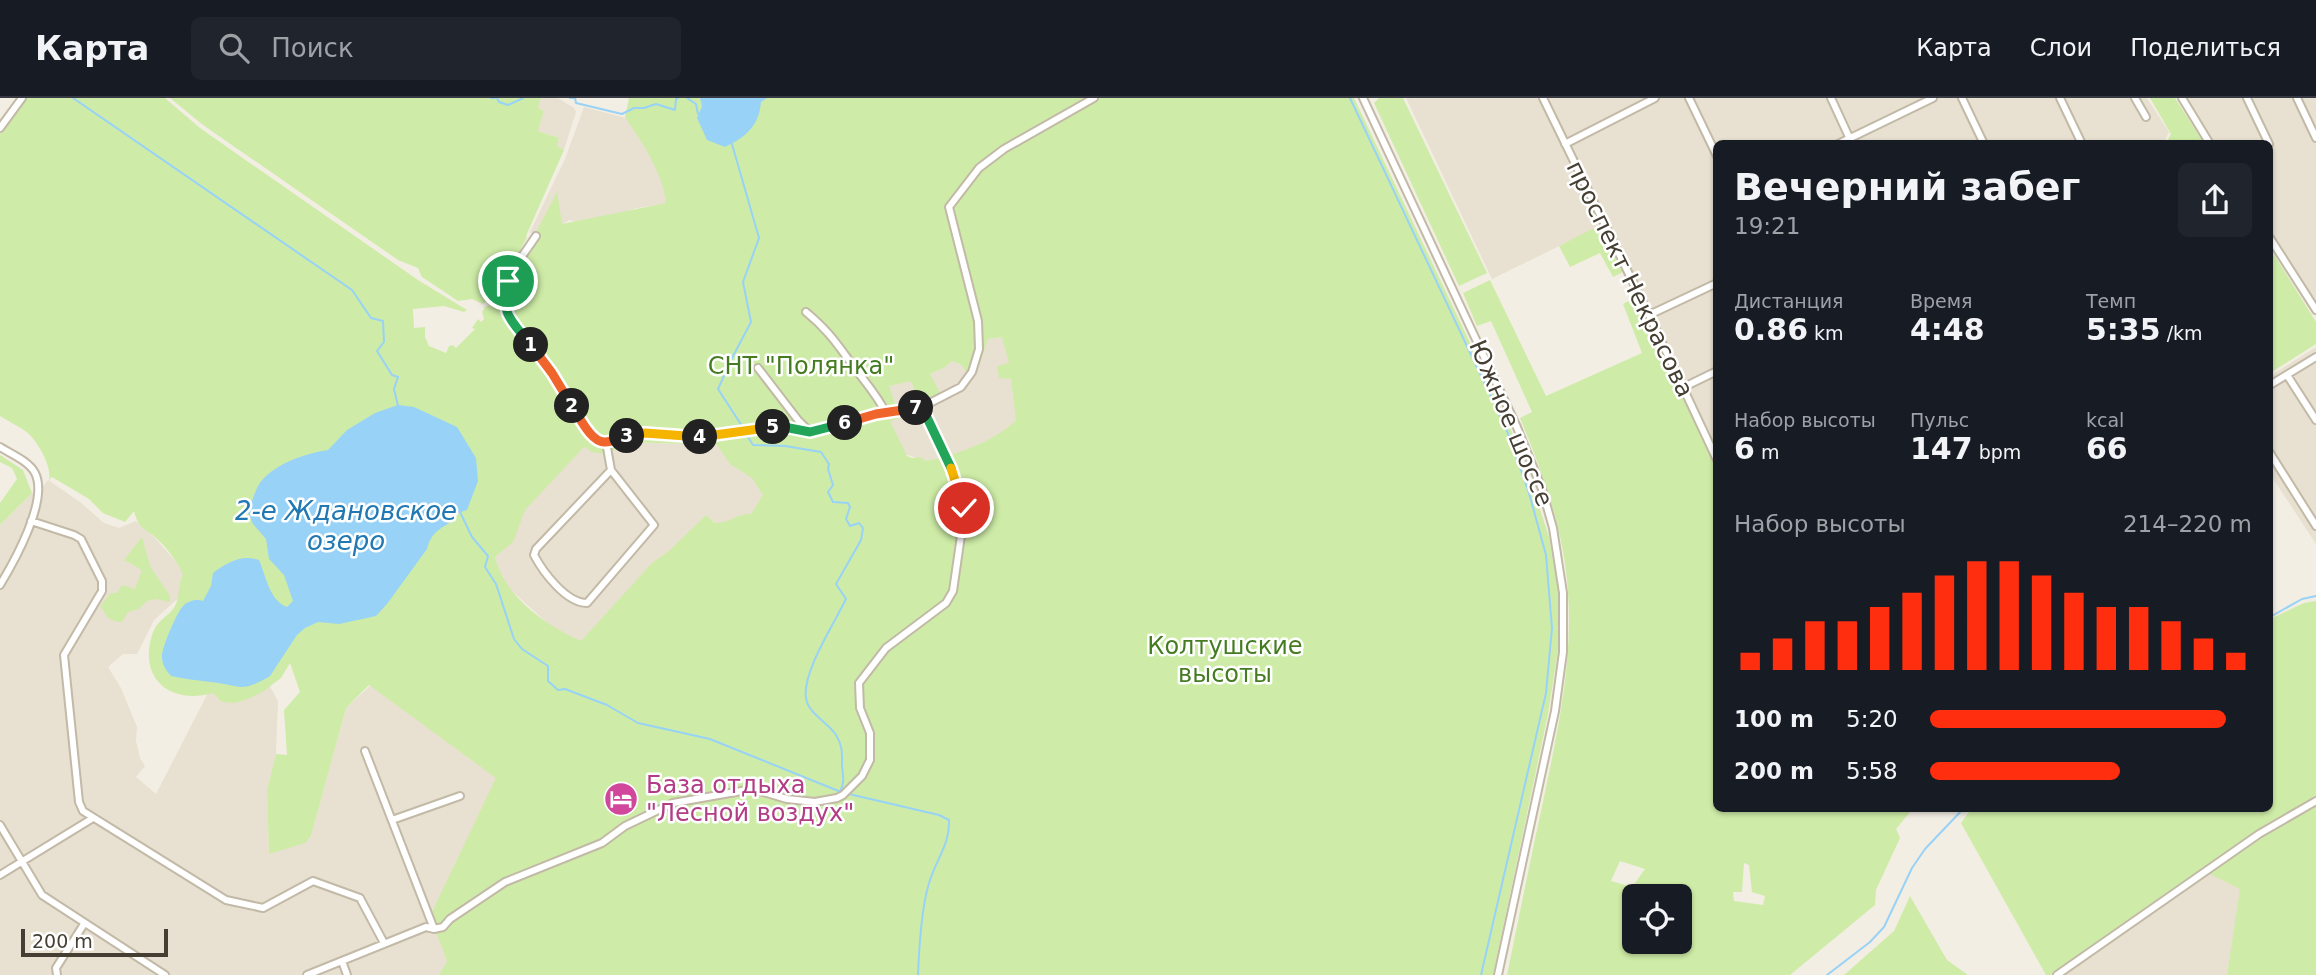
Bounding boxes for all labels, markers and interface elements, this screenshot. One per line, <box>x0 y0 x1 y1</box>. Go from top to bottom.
search box <box>191 17 681 80</box>
text: Карта <box>35 29 149 68</box>
icon: search <box>215 29 253 67</box>
text: Поиск <box>271 33 354 63</box>
text: Карта <box>1916 34 1992 62</box>
text: Слои <box>2030 34 2092 62</box>
text: Поделиться <box>2130 34 2281 62</box>
street label: проспект Некрасова <box>1561 156 1699 402</box>
button: share <box>2178 163 2252 237</box>
text: Вечерний забег <box>1734 165 2080 209</box>
text: 19:21 <box>1734 213 1800 239</box>
pin <box>478 251 538 311</box>
icon: arrive <box>489 262 527 300</box>
text: Дистанция <box>1734 290 1843 312</box>
text: Время <box>1910 290 1973 312</box>
text: Темп <box>2086 290 2136 312</box>
text: 0.86 <box>1734 312 1808 347</box>
text: 4:48 <box>1910 312 1985 347</box>
text: 5:35 <box>2086 312 2161 347</box>
text: km <box>1808 322 1844 344</box>
text: /km <box>2161 322 2203 344</box>
pin: 1 <box>514 328 548 362</box>
text: 1 <box>524 333 537 355</box>
street label: Южное шоссе <box>1463 336 1559 510</box>
park label: СНТ "Полянка" <box>708 352 894 380</box>
pin: 2 <box>554 388 590 424</box>
pin: 7 <box>898 390 934 426</box>
text: 2 <box>565 394 578 416</box>
text: 7 <box>909 396 922 418</box>
pin: 6 <box>828 406 862 440</box>
text: Набор высоты <box>1734 409 1876 431</box>
text: Пульс <box>1910 409 1969 431</box>
text: kcal <box>2086 409 2124 431</box>
pin: 5 <box>756 410 790 444</box>
text: 6 <box>838 411 851 433</box>
text: 5 <box>766 415 779 437</box>
pin: 3 <box>610 418 644 454</box>
pin: 4 <box>682 420 718 454</box>
text: 3 <box>620 424 633 446</box>
text: 4 <box>693 425 706 447</box>
text: 6 <box>1734 431 1755 466</box>
text: 147 <box>1910 431 1973 466</box>
text: 66 <box>2086 431 2128 466</box>
text: m <box>1755 441 1779 463</box>
text: bpm <box>1973 441 2021 463</box>
pin <box>934 478 994 538</box>
icon: check <box>945 489 983 527</box>
water label: 2-е Ждановское озеро <box>235 496 457 556</box>
text: Набор высоты <box>1734 511 1906 537</box>
text: 214–220 m <box>2123 511 2252 537</box>
park label: Колтушские высоты <box>1147 632 1303 688</box>
text: 100 m <box>1734 706 1814 732</box>
text: 5:20 <box>1846 706 1898 732</box>
text: 200 m <box>1734 758 1814 784</box>
text: 5:58 <box>1846 758 1898 784</box>
place label: База отдыха "Лесной воздух" <box>646 771 854 827</box>
hotel icon: База отдыха "Лесной воздух" <box>602 780 640 818</box>
map controls <box>1622 884 1692 954</box>
button: locate <box>1622 884 1692 954</box>
scale bar <box>21 926 168 958</box>
text: 200 m <box>32 930 93 952</box>

